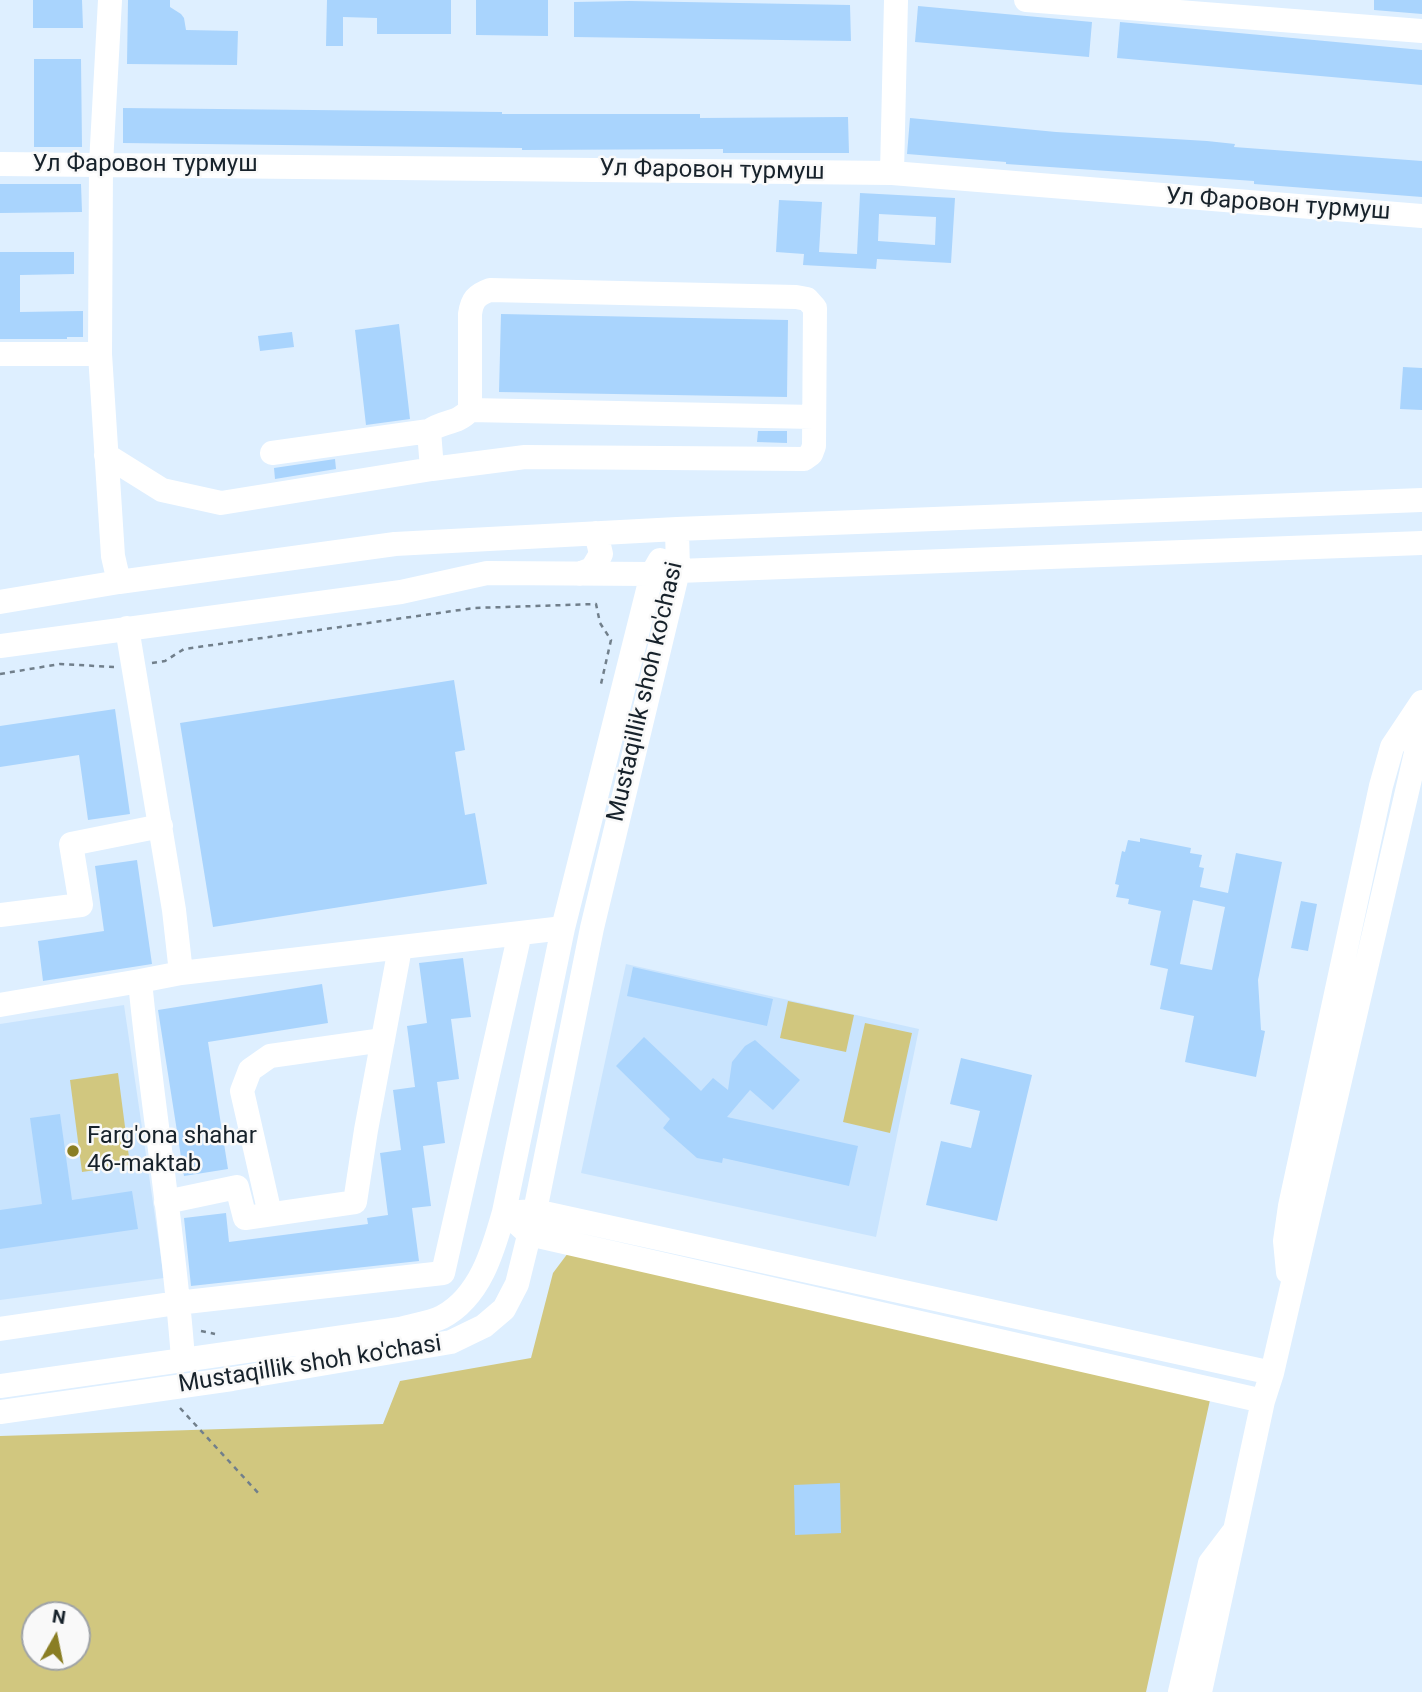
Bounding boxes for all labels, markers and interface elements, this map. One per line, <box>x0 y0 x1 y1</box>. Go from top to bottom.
street label: Ул Фаровон турмуш <box>32 151 258 179</box>
street label: Ул Фаровон турмуш <box>599 155 825 187</box>
street label: Ул Фаровон турмуш <box>1165 183 1391 227</box>
street label: Mustaqillik shoh ko'chasi <box>602 559 690 825</box>
place label: Farg'ona shahar 46-maktab <box>87 1123 257 1179</box>
marker: Farg'ona shahar 46-maktab <box>65 1143 81 1159</box>
street label: Mustaqillik shoh ko'chasi <box>176 1330 444 1400</box>
north arrow <box>21 1601 91 1671</box>
text: N <box>51 1604 67 1629</box>

